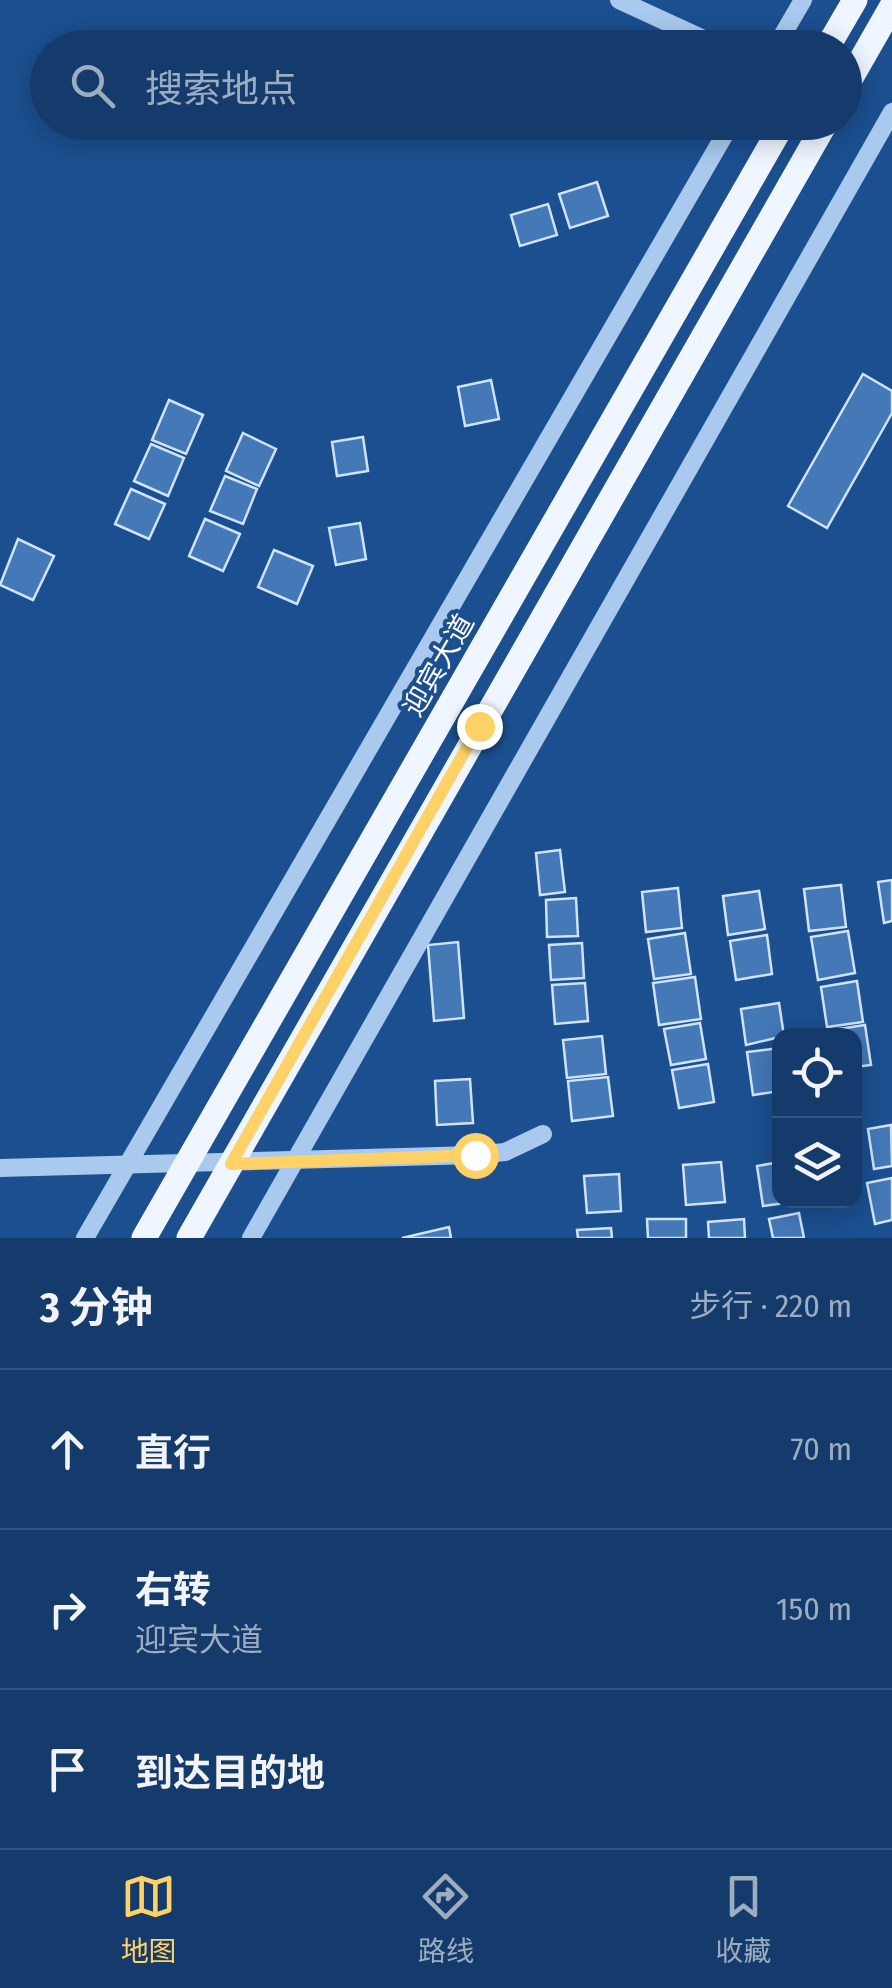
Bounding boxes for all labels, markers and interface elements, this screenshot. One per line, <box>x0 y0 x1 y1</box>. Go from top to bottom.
search box <box>30 30 862 140</box>
icon: search <box>65 58 120 113</box>
text: 搜索地点 <box>145 66 297 112</box>
street label: 迎宾大道 <box>396 608 481 722</box>
route end <box>457 704 503 750</box>
map controls <box>772 1028 862 1208</box>
button: locate <box>772 1028 862 1118</box>
button: layers <box>772 1118 862 1208</box>
route start <box>453 1133 499 1179</box>
text: 3 分钟 <box>40 1283 153 1333</box>
text: 步行 · 220 m <box>689 1287 852 1325</box>
icon: ahead <box>40 1422 95 1477</box>
text: 直行 <box>135 1430 211 1476</box>
text: 70 m <box>791 1430 852 1468</box>
text: 右转 <box>135 1567 211 1613</box>
icon: right <box>40 1582 95 1637</box>
text: 150 m <box>776 1590 852 1628</box>
text: 迎宾大道 <box>135 1621 263 1659</box>
icon: arrive <box>40 1742 95 1797</box>
text: 到达目的地 <box>135 1750 325 1796</box>
tab: 地图 <box>121 1869 177 1969</box>
tab: 路线 <box>418 1869 474 1969</box>
tab: 收藏 <box>715 1869 771 1969</box>

